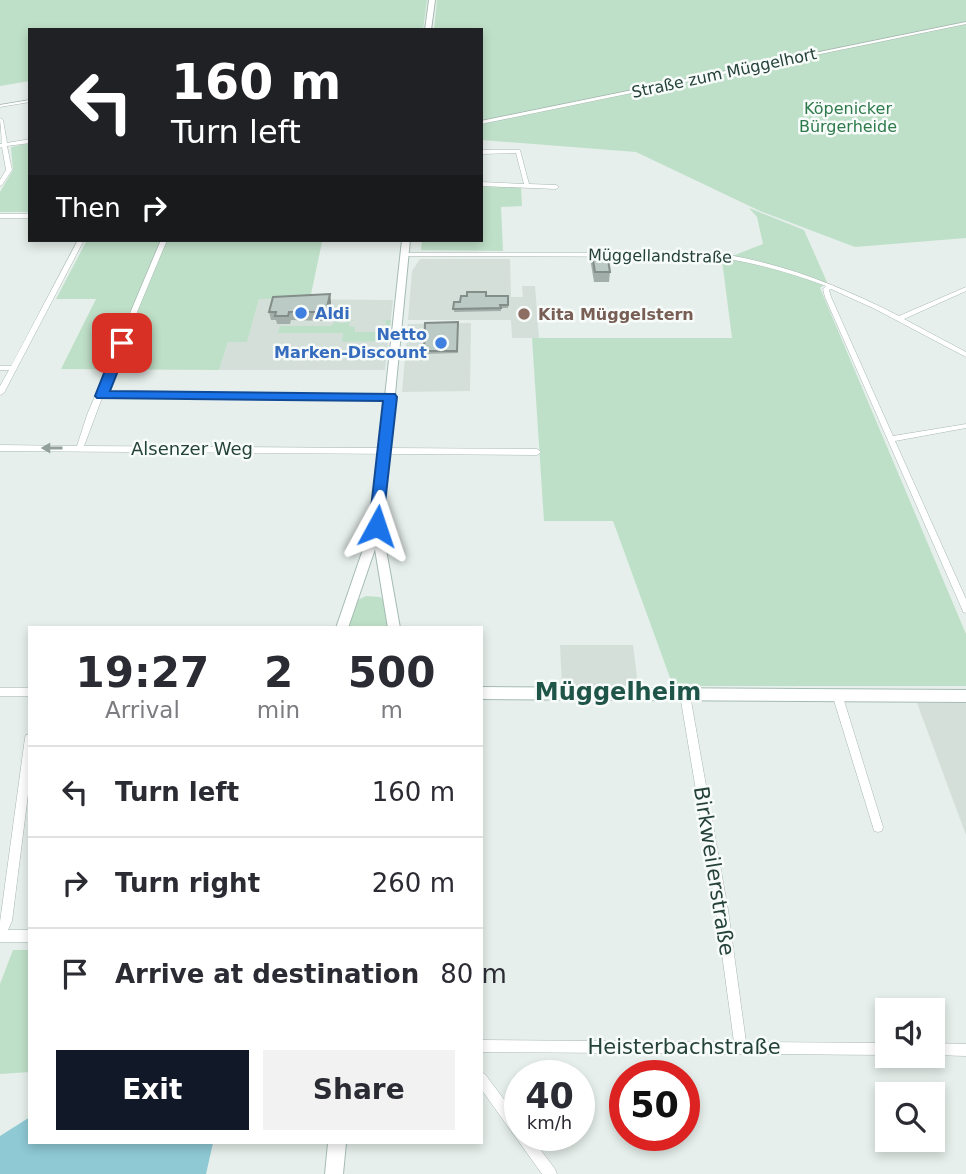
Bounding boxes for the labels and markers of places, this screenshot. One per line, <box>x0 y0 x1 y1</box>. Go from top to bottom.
place label: Aldi <box>315 304 350 323</box>
marker: Aldi <box>293 305 309 321</box>
place label: Kita Müggelstern <box>538 305 694 324</box>
marker: Kita Müggelstern <box>516 306 532 322</box>
pin <box>92 313 152 373</box>
place label: Netto Marken-Discount <box>274 325 427 362</box>
marker: Netto Marken-Discount <box>433 335 449 351</box>

